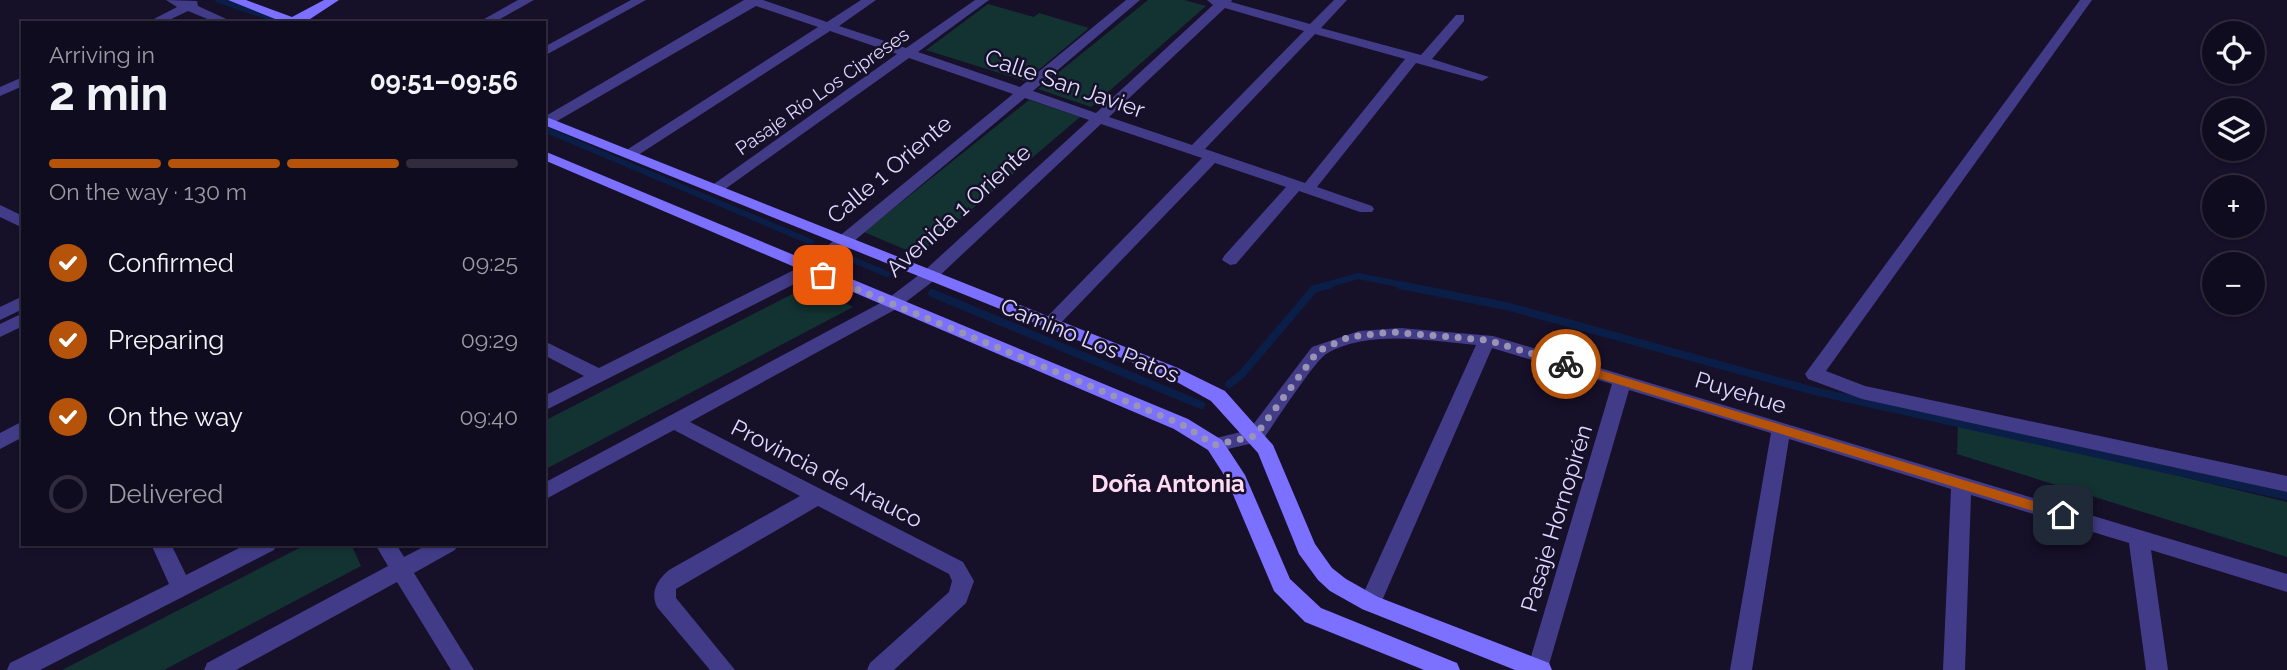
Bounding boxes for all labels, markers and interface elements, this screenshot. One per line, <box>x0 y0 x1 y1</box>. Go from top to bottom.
map controls <box>2202 21 2265 315</box>
button: locate <box>2202 21 2265 84</box>
street label: Pasaje Río Los Cipreses <box>731 23 913 159</box>
text: Arriving in <box>49 41 155 68</box>
street label: Calle San Javier <box>982 43 1148 123</box>
text: 09:51–09:56 <box>370 66 518 96</box>
text: 2 min <box>49 67 168 121</box>
button: layers <box>2202 98 2265 161</box>
street label: Calle 1 Oriente <box>821 109 957 229</box>
street label: Avenida 1 Oriente <box>880 138 1036 282</box>
button: + <box>2202 175 2265 238</box>
text: On the way · 130 m <box>49 178 247 205</box>
icon: check <box>49 244 87 282</box>
pin <box>793 245 853 305</box>
text: Confirmed <box>108 248 234 278</box>
text: 09:25 <box>462 249 518 276</box>
button: − <box>2202 252 2265 315</box>
icon: bag <box>804 256 842 294</box>
street label: Camino Los Patos <box>997 292 1183 388</box>
icon: check <box>49 321 87 359</box>
text: Preparing <box>108 325 224 355</box>
text: 09:29 <box>461 326 518 353</box>
courier <box>1531 329 1601 399</box>
icon: bike <box>1547 345 1585 383</box>
street label: Puyehue <box>1692 365 1790 419</box>
icon: check <box>49 398 87 436</box>
text: On the way <box>108 402 243 432</box>
text: 09:40 <box>459 403 518 430</box>
street label: Provincia de Arauco <box>727 413 927 533</box>
street label: Pasaje Hornopirén <box>1515 421 1597 615</box>
district label: Doña Antonia <box>1091 469 1245 498</box>
text: Delivered <box>108 479 223 509</box>
pin <box>2033 485 2093 545</box>
icon: home <box>2044 496 2082 534</box>

